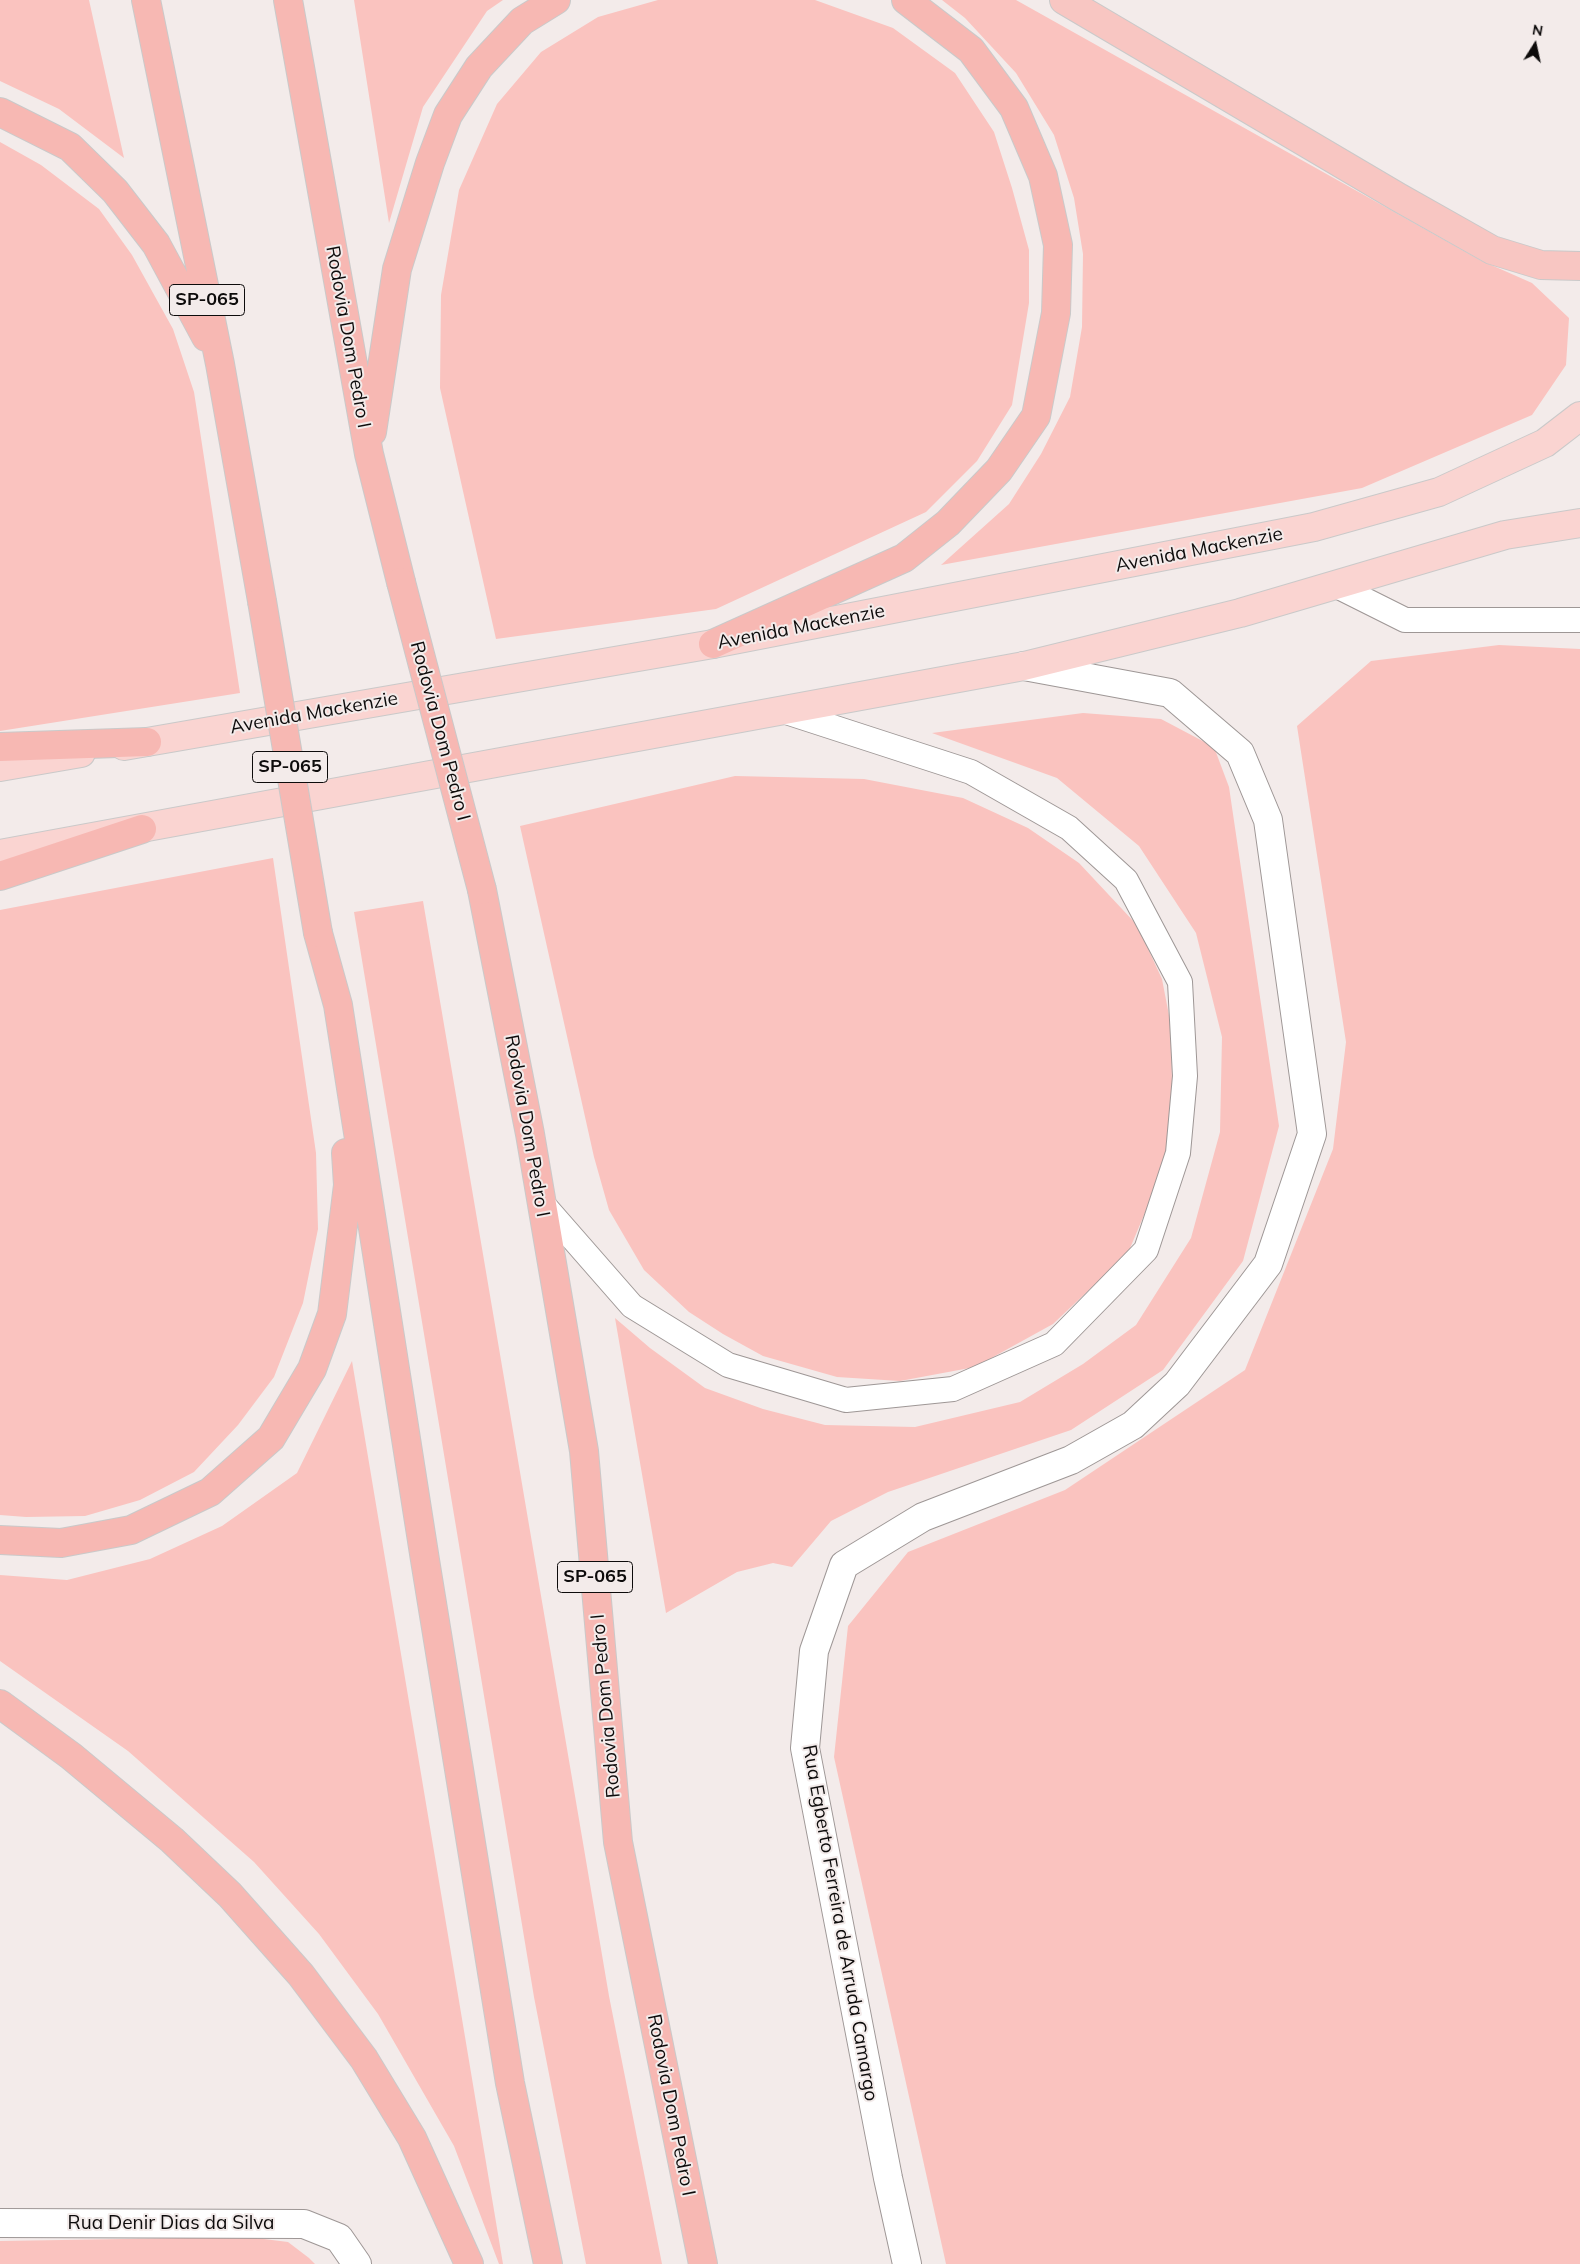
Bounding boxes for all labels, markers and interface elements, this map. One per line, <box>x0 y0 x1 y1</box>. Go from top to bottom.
north arrow <box>1510 20 1560 70</box>
text: N <box>1531 20 1544 40</box>
street label: Rodovia Dom Pedro I <box>321 244 375 430</box>
road number: SP-065 <box>170 284 244 316</box>
street label: Avenida Mackenzie <box>1113 523 1285 577</box>
street label: Avenida Mackenzie <box>715 600 887 654</box>
street label: Rodovia Dom Pedro I <box>405 639 475 823</box>
street label: Avenida Mackenzie <box>228 687 400 739</box>
road number: SP-065 <box>252 752 328 782</box>
street label: Rodovia Dom Pedro I <box>500 1033 554 1219</box>
road number: SP-065 <box>558 1561 632 1592</box>
street label: Rodovia Dom Pedro I <box>587 1613 625 1799</box>
street label: Rua Egberto Ferreira de Arruda Camargo <box>797 1743 883 2103</box>
street label: Rodovia Dom Pedro I <box>642 2012 700 2198</box>
street label: Rua Denir Dias da Silva <box>68 2212 274 2234</box>

